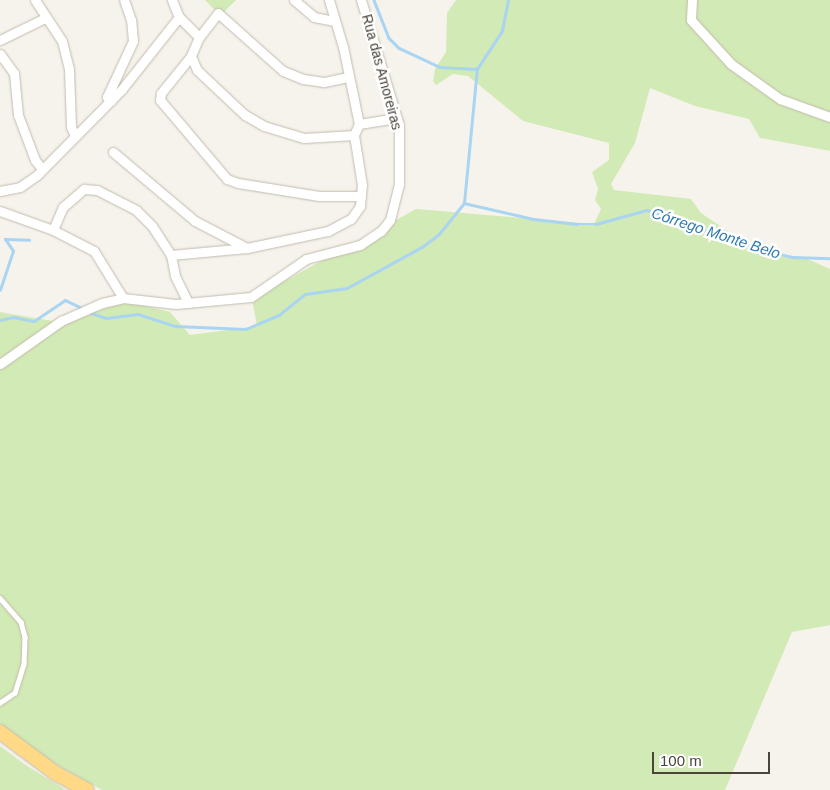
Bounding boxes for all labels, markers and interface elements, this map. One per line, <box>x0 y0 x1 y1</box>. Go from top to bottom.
street label: Rua das Amoreiras <box>358 12 406 132</box>
water label: Córrego Monte Belo <box>649 204 783 262</box>
scale bar <box>655 742 772 774</box>
text: 100 m <box>660 752 702 769</box>

